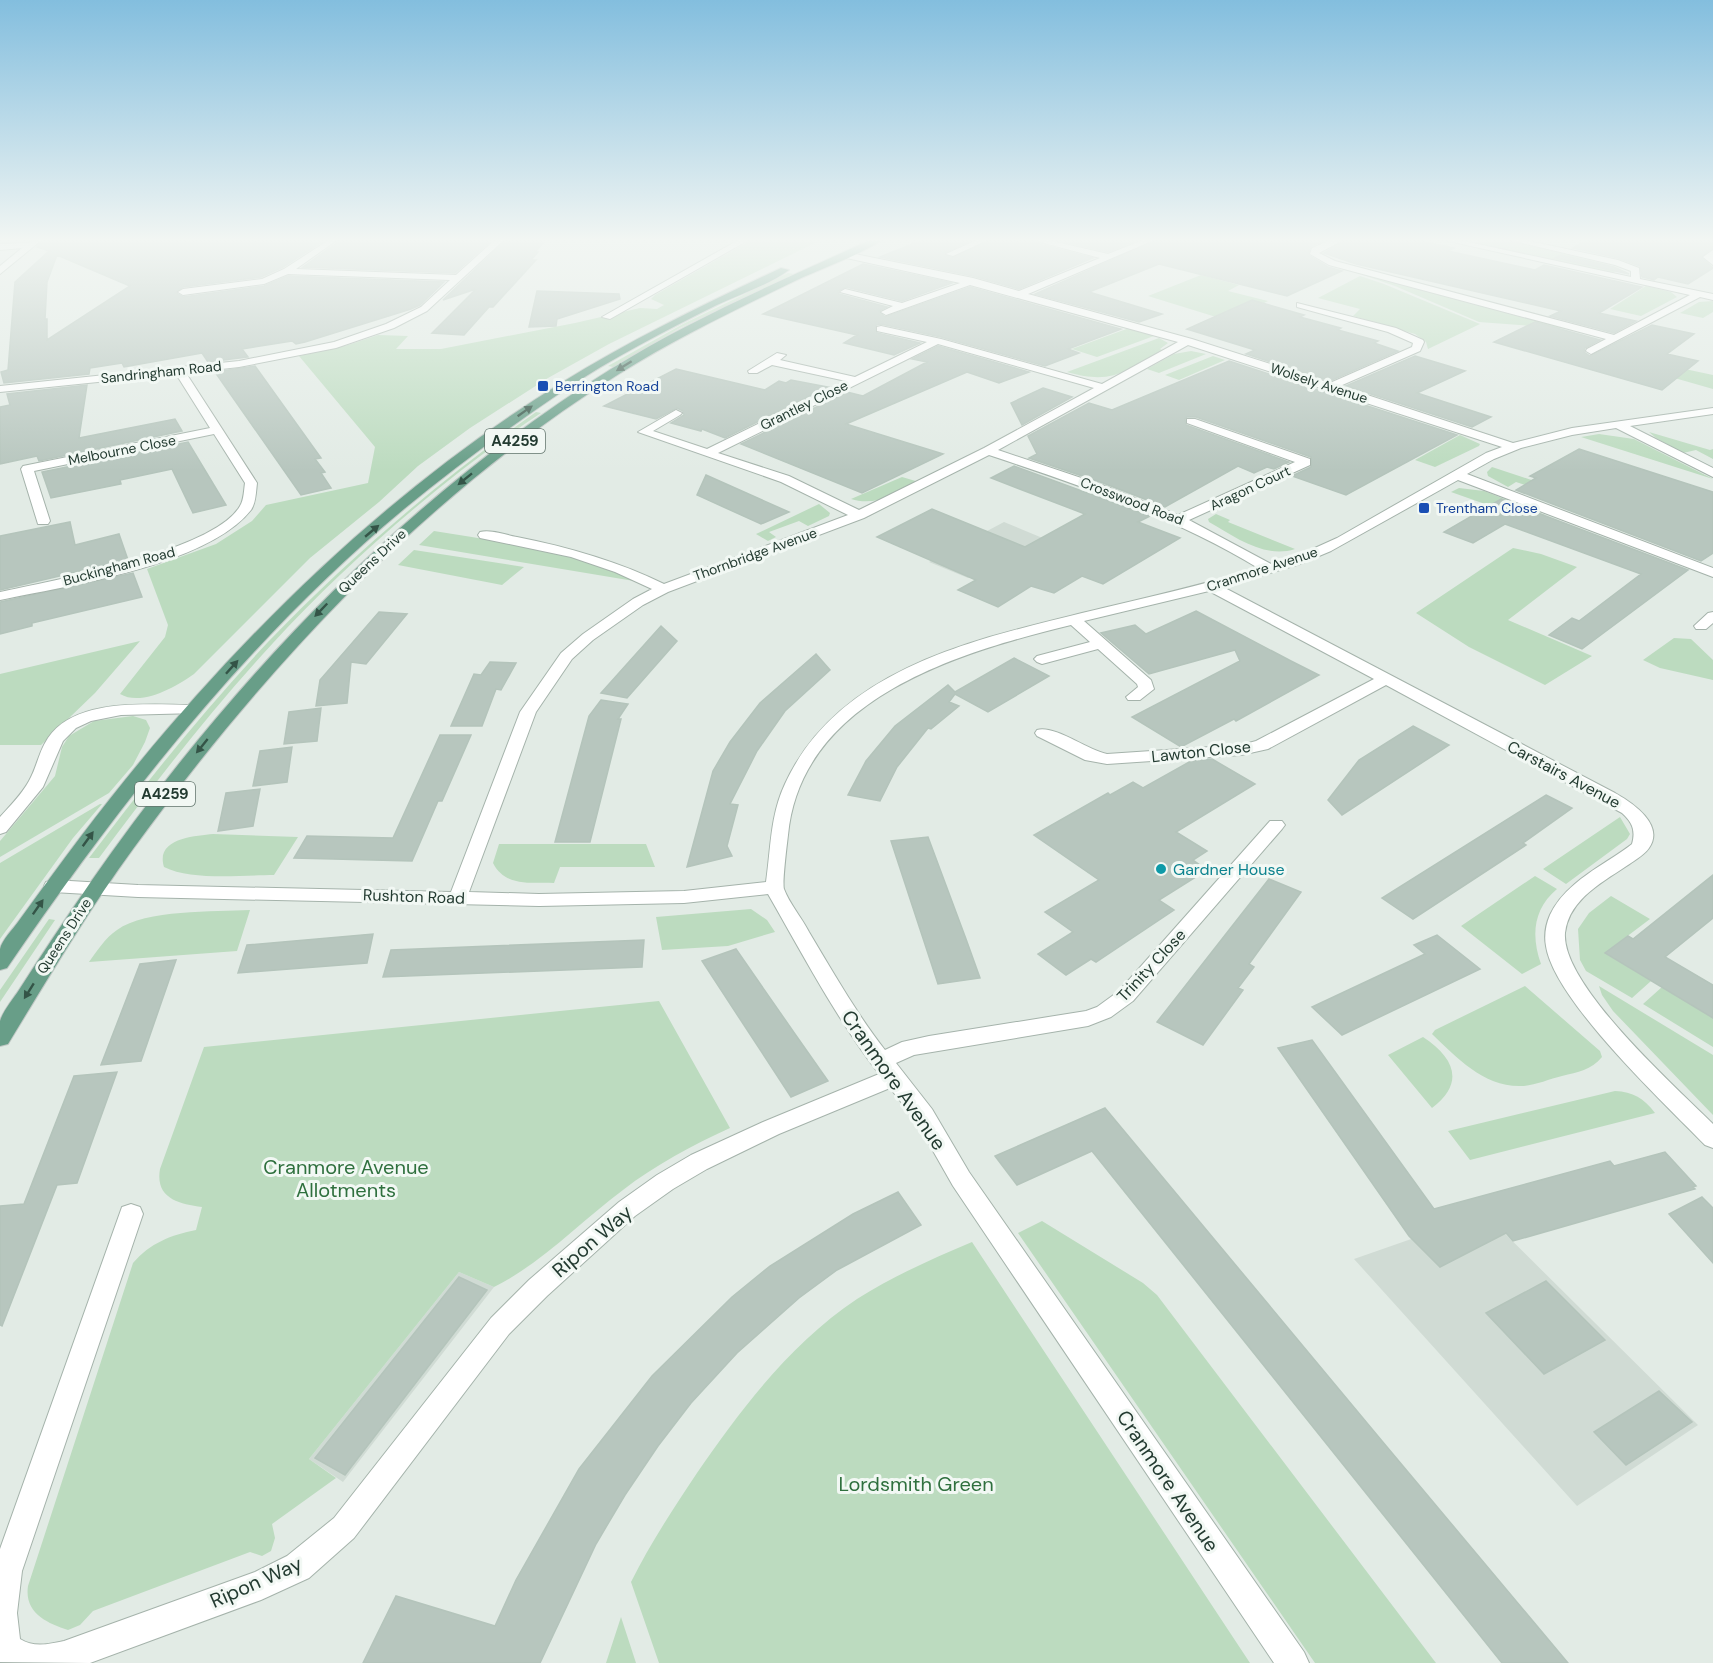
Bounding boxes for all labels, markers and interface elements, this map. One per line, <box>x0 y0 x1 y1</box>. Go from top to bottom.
street label: Sandringham Road <box>100 357 222 387</box>
street label: Wolsely Avenue <box>1268 359 1370 407</box>
one-way arrow <box>616 361 632 372</box>
street label: Grantley Close <box>757 376 851 434</box>
place label: Berrington Road <box>555 377 659 395</box>
marker: Berrington Road <box>536 379 550 393</box>
one-way arrow <box>517 405 533 417</box>
road number: A4259 <box>485 429 545 453</box>
street label: Melbourne Close <box>67 431 177 469</box>
street label: Aragon Court <box>1207 462 1293 514</box>
one-way arrow <box>457 472 473 485</box>
street label: Crosswood Road <box>1078 473 1186 529</box>
place label: Trentham Close <box>1436 499 1538 517</box>
marker: Trentham Close <box>1417 501 1431 515</box>
street label: Thornbridge Avenue <box>691 523 819 585</box>
street label: Queens Drive <box>334 525 410 597</box>
one-way arrow <box>364 525 379 538</box>
street label: Buckingham Road <box>61 542 177 590</box>
street label: Cranmore Avenue <box>1204 543 1320 595</box>
one-way arrow <box>315 603 329 617</box>
one-way arrow <box>225 659 239 674</box>
street label: Lawton Close <box>1150 736 1252 767</box>
street label: Carstairs Avenue <box>1504 736 1624 813</box>
one-way arrow <box>195 738 208 754</box>
road number: A4259 <box>135 782 195 806</box>
one-way arrow <box>81 832 93 847</box>
place label: Gardner House <box>1173 859 1285 880</box>
marker: Gardner House <box>1154 862 1168 876</box>
street label: Rushton Road <box>363 884 465 909</box>
street label: Queens Drive <box>33 895 95 977</box>
one-way arrow <box>32 900 44 916</box>
street label: Trinity Close <box>1112 925 1190 1006</box>
one-way arrow <box>23 983 34 999</box>
street label: Cranmore Avenue <box>836 1005 952 1155</box>
park label: Cranmore Avenue Allotments <box>263 1154 429 1203</box>
street label: Ripon Way <box>547 1199 637 1283</box>
street label: Cranmore Avenue <box>1111 1405 1225 1557</box>
park label: Lordsmith Green <box>838 1471 994 1497</box>
street label: Ripon Way <box>206 1550 306 1614</box>

